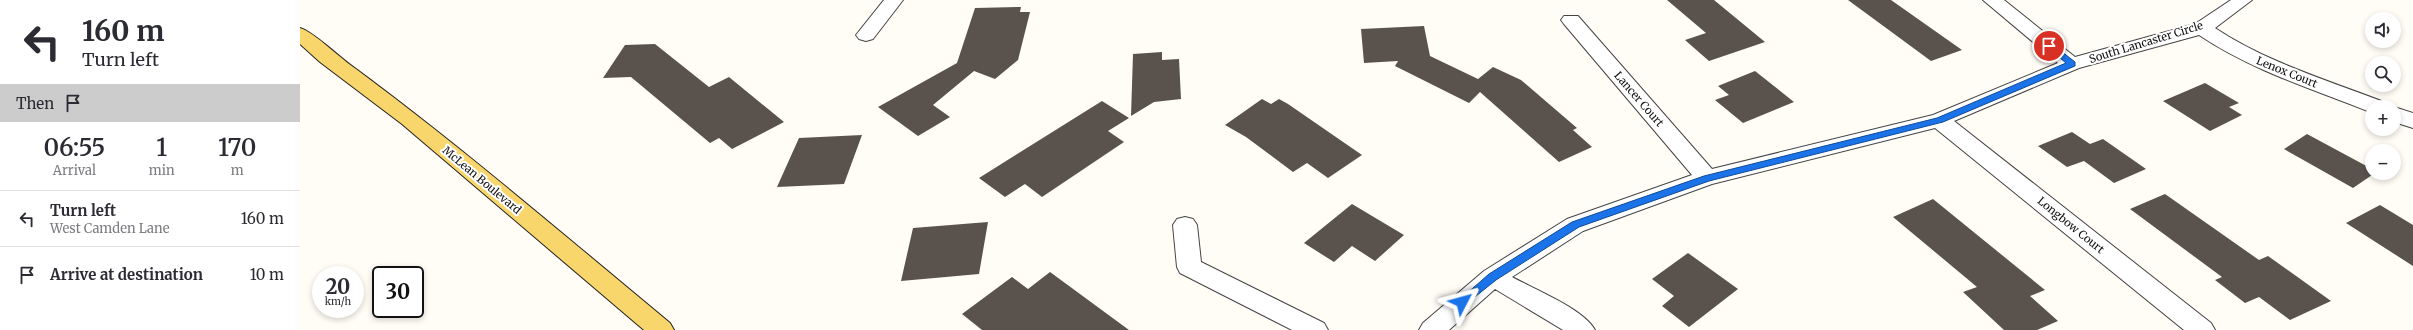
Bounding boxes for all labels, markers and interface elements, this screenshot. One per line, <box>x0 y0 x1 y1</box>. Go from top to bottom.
map controls <box>2365 12 2401 180</box>
button: sound <box>2365 12 2401 48</box>
text: 160 m <box>82 13 164 49</box>
icon: left <box>16 16 68 68</box>
street label: South Lancaster Circle <box>2087 18 2205 66</box>
pin <box>2032 29 2066 63</box>
icon: arrive <box>2038 35 2060 57</box>
text: Turn left <box>82 48 159 71</box>
street label: Lenox Court <box>2254 53 2320 91</box>
button: search <box>2365 56 2401 92</box>
street label: Lancer Court <box>1611 69 1667 130</box>
icon: arrive <box>62 92 84 114</box>
text: Then <box>16 94 54 113</box>
button: + <box>2365 100 2401 136</box>
text: 06:55 <box>43 132 105 163</box>
text: 1 <box>156 132 167 163</box>
text: 170 <box>218 132 256 163</box>
street label: McLean Boulevard <box>440 143 524 217</box>
button: − <box>2365 144 2401 180</box>
text: Arrival <box>53 162 96 179</box>
text: min <box>149 162 175 179</box>
text: m <box>231 162 244 179</box>
street label: Longbow Court <box>2035 194 2108 257</box>
text: Turn left <box>50 201 116 220</box>
icon: left <box>16 208 38 230</box>
text: 160 m <box>241 209 284 228</box>
text: West Camden Lane <box>50 220 169 237</box>
icon: arrive <box>16 264 38 286</box>
text: Arrive at destination <box>50 265 203 284</box>
text: 10 m <box>250 265 284 284</box>
speed limit sign: 30 <box>372 266 424 318</box>
text: 20 <box>326 274 350 299</box>
position arrow <box>1441 281 1483 323</box>
text: km/h <box>325 295 351 308</box>

